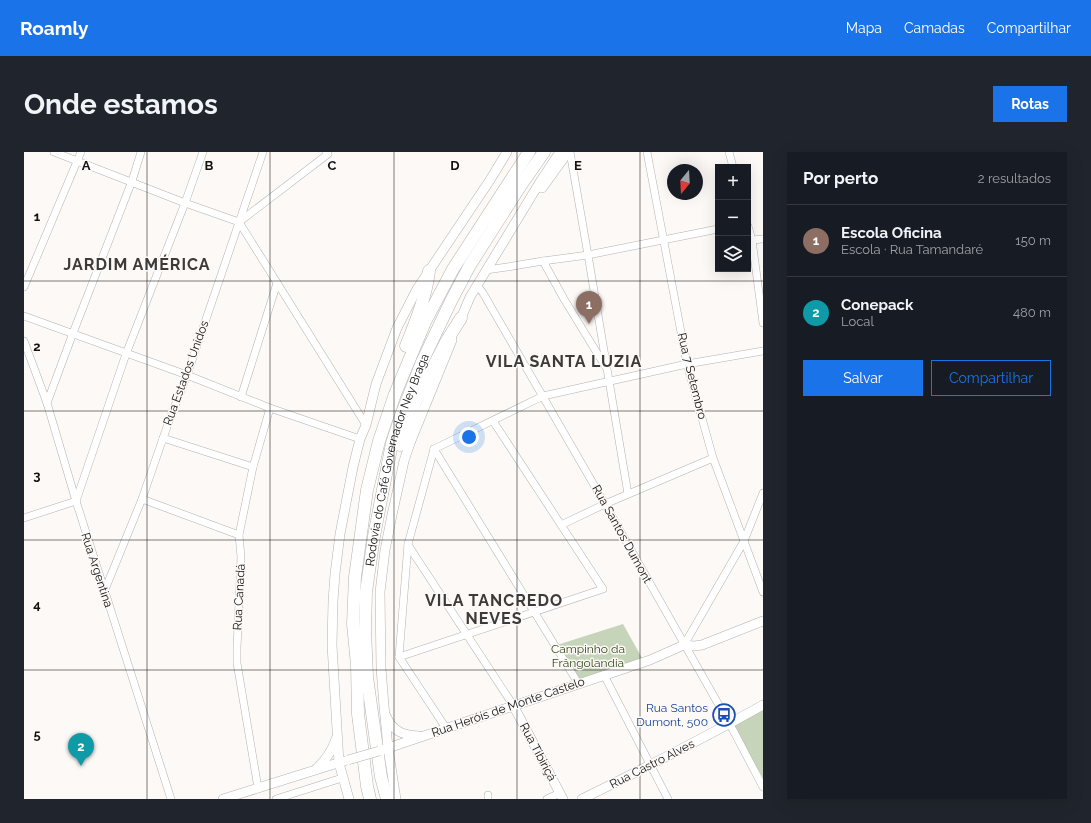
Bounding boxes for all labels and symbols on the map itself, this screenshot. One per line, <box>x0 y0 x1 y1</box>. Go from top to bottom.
text: A <box>82 158 91 173</box>
text: B <box>205 158 214 173</box>
text: C <box>328 158 337 173</box>
text: D <box>450 158 460 173</box>
text: E <box>574 158 582 173</box>
north arrow <box>667 164 703 200</box>
text: 1 <box>34 209 41 224</box>
district label: JARDIM AMÉRICA <box>63 254 211 274</box>
pin: 1 <box>576 291 602 324</box>
street label: Rua Estados Unidos <box>161 318 212 427</box>
street label: Rua 7 Setembro <box>674 331 710 421</box>
text: 2 <box>33 339 41 354</box>
street label: Rodovia do Café Governador Ney Braga <box>363 351 432 567</box>
district label: VILA SANTA LUZIA <box>486 352 642 371</box>
your location <box>459 427 479 447</box>
text: 3 <box>33 468 41 483</box>
street label: Rua Santos Dumont <box>589 483 655 585</box>
street label: Rua Argentina <box>78 531 116 609</box>
street label: Rua Canadá <box>230 563 248 631</box>
district label: VILA TANCREDO NEVES <box>425 591 563 628</box>
text: 4 <box>33 597 41 612</box>
park label: Campinho da Frângolandia <box>551 642 625 670</box>
street label: Rua Heróis de Monte Castelo <box>430 674 586 740</box>
place label: Rua Santos Dumont, 500 <box>636 701 708 729</box>
bus stop icon: Rua Santos Dumont, 500 <box>711 702 737 728</box>
street label: Rua Tibiriçá <box>517 720 559 784</box>
text: 5 <box>33 727 41 742</box>
pin: 2 <box>68 733 94 766</box>
street label: Rua Castro Alves <box>607 737 697 791</box>

